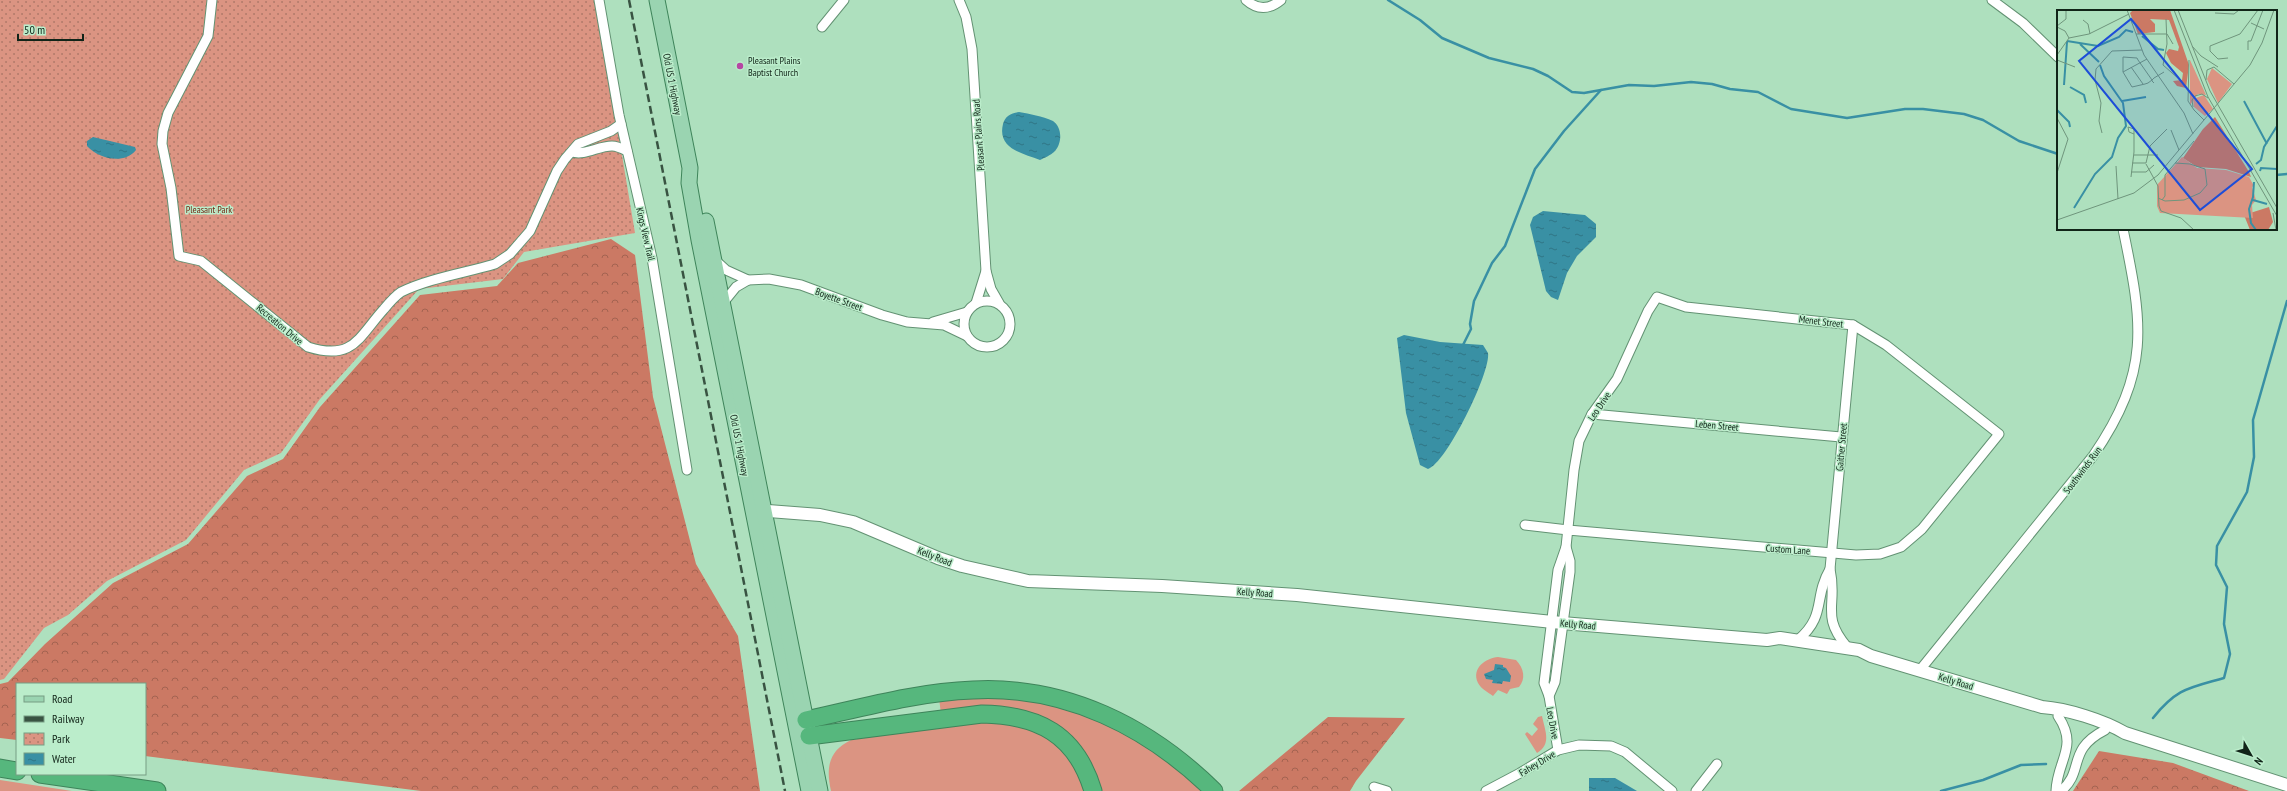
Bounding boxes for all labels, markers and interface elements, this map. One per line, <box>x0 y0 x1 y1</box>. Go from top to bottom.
inset map <box>2057 10 2277 230</box>
scale bar <box>18 16 83 42</box>
text: 50 m <box>24 22 45 37</box>
street label: Old US 1 Highway <box>660 52 685 116</box>
place label: Pleasant Plains Baptist Church <box>748 54 801 79</box>
marker: Pleasant Plains Baptist Church <box>735 61 745 71</box>
street label: Pleasant Plains Road <box>970 99 987 171</box>
park label: Pleasant Park <box>186 203 232 216</box>
street label: Kings View Trail <box>633 206 658 263</box>
street label: Boyette Street <box>813 285 864 314</box>
street label: Recreation Drive <box>254 301 306 348</box>
street label: Menet Street <box>1798 312 1844 331</box>
street label: Leo Drive <box>1585 389 1614 423</box>
street label: Old US 1 Highway <box>727 413 752 477</box>
street label: Leben Street <box>1695 417 1739 434</box>
street label: Gaither Street <box>1833 422 1850 471</box>
street label: Southwinds Run <box>2060 444 2104 497</box>
street label: Custom Lane <box>1765 541 1811 558</box>
street label: Kelly Road <box>916 544 954 569</box>
street label: Kelly Road <box>1237 585 1273 600</box>
street label: Kelly Road <box>1559 616 1596 633</box>
street label: Kelly Road <box>1937 670 1975 693</box>
legend <box>16 683 146 775</box>
text: Road <box>52 691 72 706</box>
street label: Leo Drive <box>1543 706 1562 740</box>
text: Railway <box>52 711 85 726</box>
text: Park <box>52 731 70 746</box>
north arrow <box>2231 735 2271 775</box>
street label: Fahey Drive <box>1517 747 1558 779</box>
text: Water <box>52 751 77 766</box>
text: N <box>2251 755 2266 768</box>

